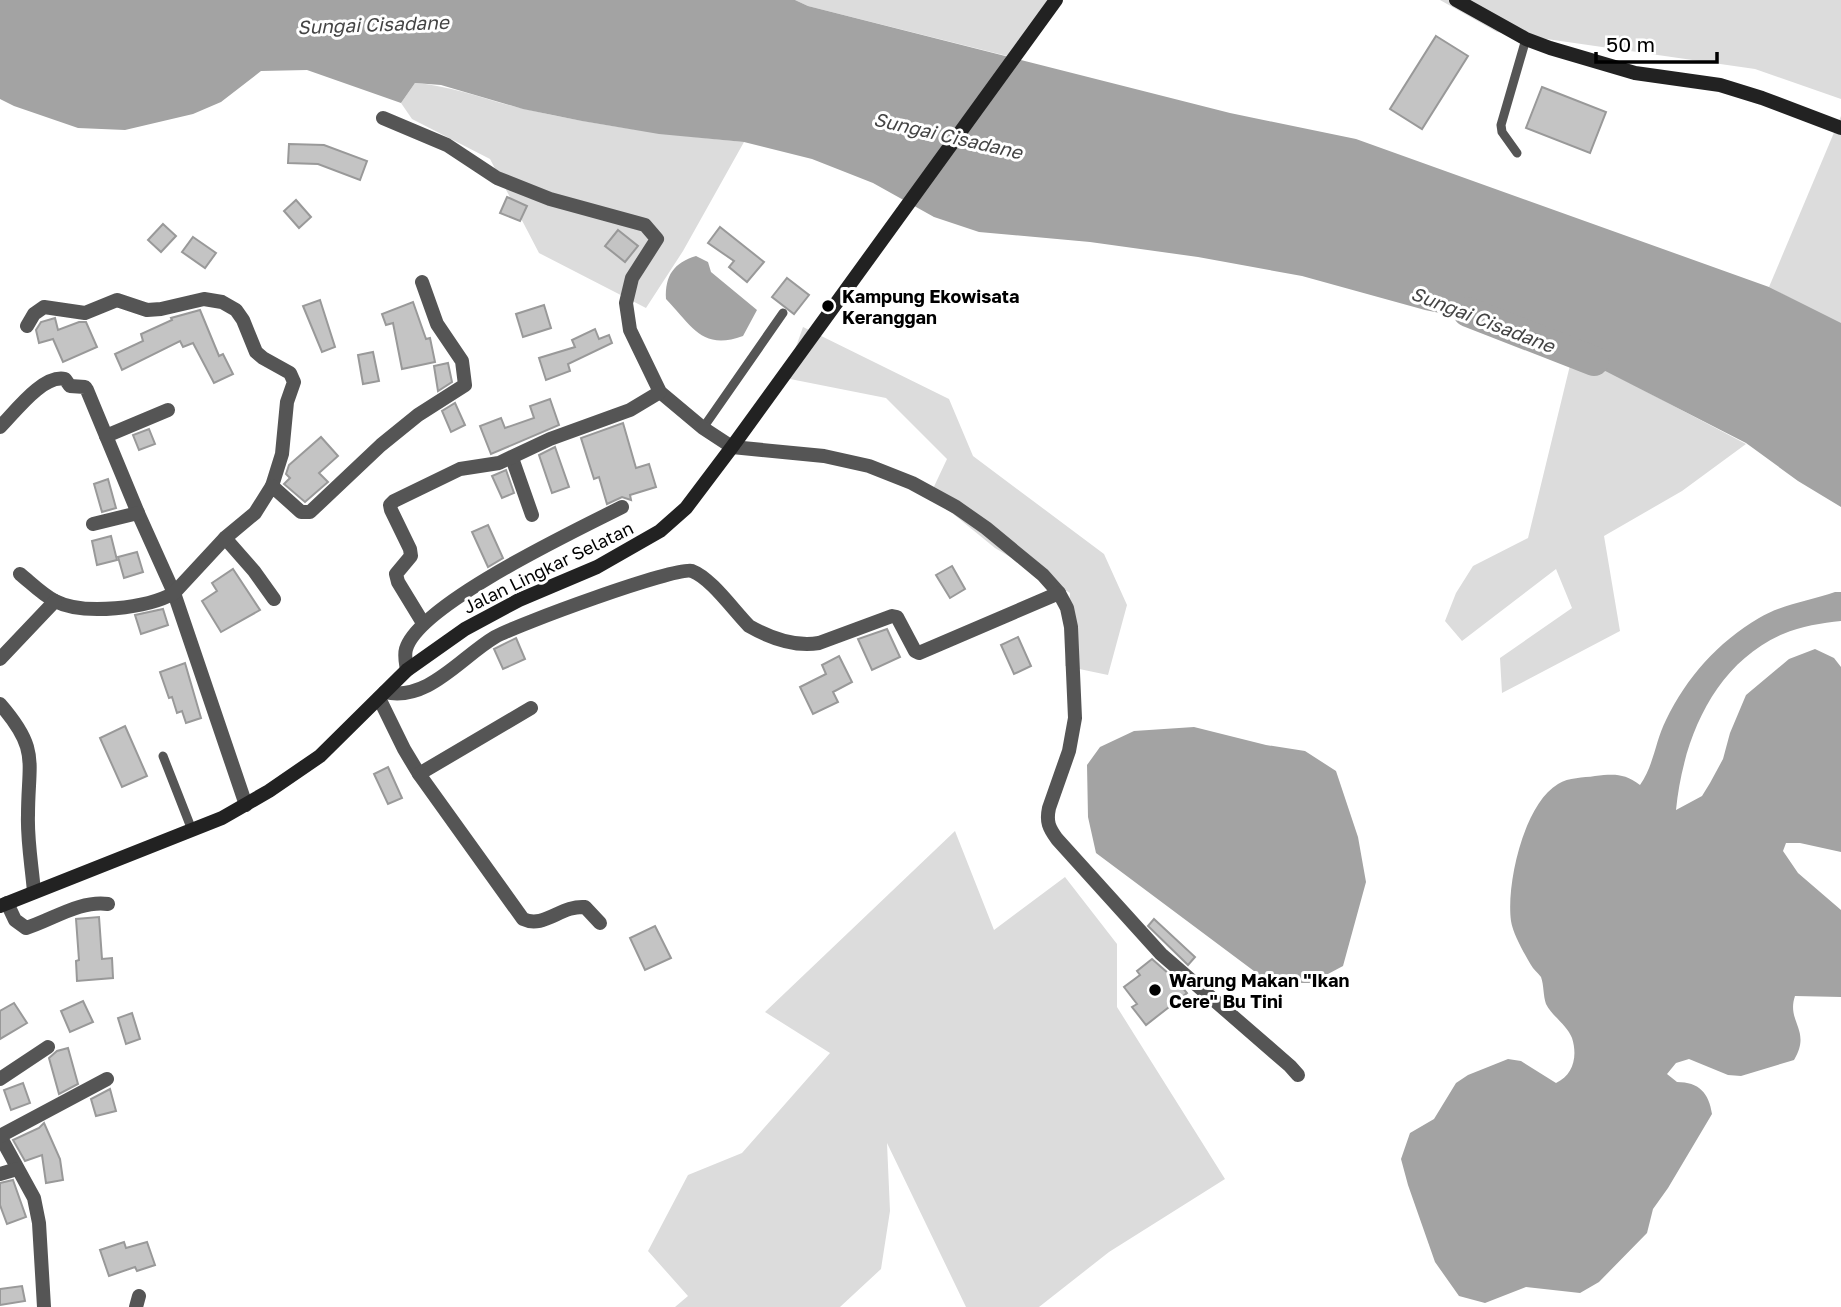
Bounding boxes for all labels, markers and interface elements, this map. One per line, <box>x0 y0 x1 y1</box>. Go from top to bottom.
water label: Sungai Cisadane <box>297 10 451 38</box>
scale bar <box>1596 21 1717 65</box>
text: 50 m <box>1606 31 1655 57</box>
water label: Sungai Cisadane <box>872 107 1026 164</box>
water label: Sungai Cisadane <box>1408 281 1560 358</box>
place label: Kampung Ekowisata Keranggan <box>842 285 1019 328</box>
marker: Kampung Ekowisata Keranggan <box>820 298 836 314</box>
street label: Jalan Lingkar Selatan <box>459 516 637 618</box>
place label: Warung Makan "Ikan Cere" Bu Tini <box>1169 969 1349 1012</box>
marker: Warung Makan "Ikan Cere" Bu Tini <box>1147 982 1163 998</box>

